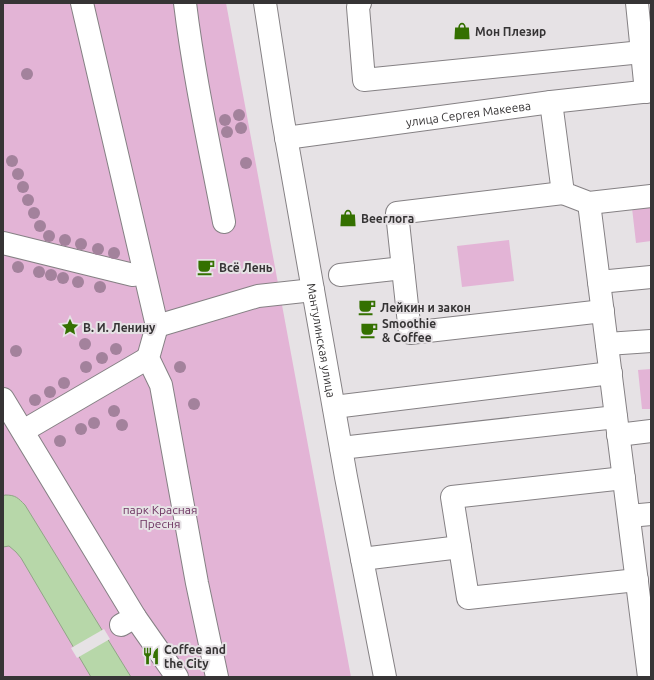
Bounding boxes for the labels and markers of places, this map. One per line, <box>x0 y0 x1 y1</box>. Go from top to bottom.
shop icon: Мон Плезир <box>452 21 472 41</box>
place label: Мон Плезир <box>475 25 546 38</box>
shop icon: Beerлога <box>338 208 358 228</box>
place label: Beerлога <box>361 212 414 225</box>
cafe icon: Всё Лень <box>196 257 216 277</box>
place label: Всё Лень <box>219 261 273 274</box>
cafe icon: Лейкин и закон <box>357 297 377 317</box>
place label: Лейкин и закон <box>380 301 471 314</box>
place icon: В. И. Ленину <box>60 317 80 337</box>
place label: Smoothie & Coffee <box>382 317 436 344</box>
cafe icon: Smoothie & Coffee <box>359 320 379 340</box>
place label: В. И. Ленину <box>83 321 156 334</box>
place label: Coffee and the City <box>164 643 226 670</box>
restaurant icon: Coffee and the City <box>141 646 161 666</box>

